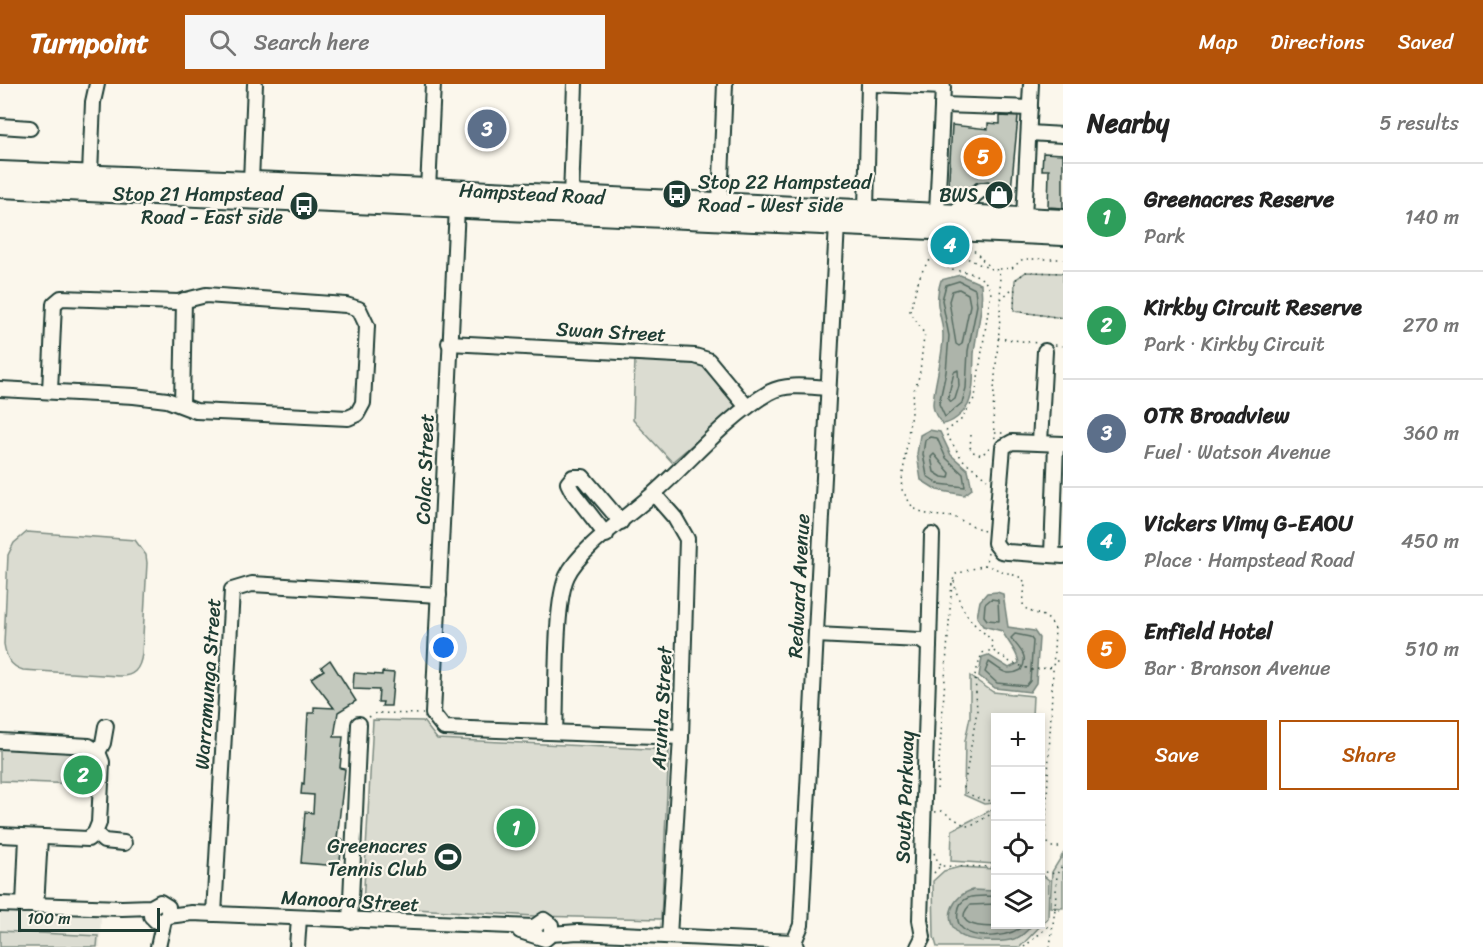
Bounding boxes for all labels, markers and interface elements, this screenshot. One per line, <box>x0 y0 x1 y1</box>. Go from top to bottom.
search box <box>185 15 605 69</box>
text: Turnpoint <box>30 18 149 67</box>
text: Search here <box>254 23 370 62</box>
text: Map <box>1199 23 1237 61</box>
text: Directions <box>1270 23 1365 61</box>
text: Saved <box>1398 23 1453 61</box>
icon: search <box>206 26 239 59</box>
text: Nearby <box>1087 100 1169 146</box>
pin: 3 <box>468 106 506 152</box>
text: 5 results <box>1380 106 1459 141</box>
pin: 5 <box>964 134 1002 180</box>
place label: Stop 22 Hampstead Road - West side <box>698 165 873 223</box>
street label: Hampstead Road <box>458 173 607 215</box>
place label: Stop 21 Hampstead Road - East side <box>113 177 284 235</box>
bus stop icon: Stop 22 Hampstead Road - West side <box>661 178 693 210</box>
place label: BWS <box>939 178 978 213</box>
shop icon: BWS <box>983 179 1015 211</box>
text: Greenacres Reserve <box>1144 180 1334 219</box>
bus stop icon: Stop 21 Hampstead Road - East side <box>288 190 320 222</box>
text: 1 <box>1102 200 1111 235</box>
text: 140 m <box>1405 200 1459 235</box>
text: Park <box>1144 219 1185 254</box>
pin: 4 <box>930 222 970 268</box>
text: Kirkby Circuit Reserve <box>1144 288 1362 327</box>
text: 2 <box>1101 308 1112 343</box>
text: 270 m <box>1403 308 1459 343</box>
street label: Swan Street <box>555 312 667 352</box>
text: Park · Kirkby Circuit <box>1144 327 1325 362</box>
text: OTR Broadview <box>1144 396 1289 435</box>
street label: Colac Street <box>406 413 444 525</box>
text: 3 <box>1101 416 1112 451</box>
text: 360 m <box>1403 416 1459 451</box>
text: Fuel · Watson Avenue <box>1144 435 1331 470</box>
text: Vickers Vimy G-EAOU <box>1144 504 1353 543</box>
street label: Redward Avenue <box>778 513 820 659</box>
text: 4 <box>1100 524 1113 559</box>
text: 450 m <box>1401 524 1459 559</box>
text: Place · Hampstead Road <box>1144 543 1354 578</box>
street label: Warramunga Street <box>185 597 231 771</box>
text: Enfield Hotel <box>1144 612 1272 651</box>
text: 5 <box>1100 632 1113 667</box>
text: 510 m <box>1405 632 1459 667</box>
your location <box>429 633 458 662</box>
street label: Arunta Street <box>641 644 683 772</box>
text: Bar · Branson Avenue <box>1144 651 1331 686</box>
map controls <box>991 713 1045 929</box>
button: + <box>991 713 1045 767</box>
button: Save <box>1087 720 1267 790</box>
button: Share <box>1279 720 1459 790</box>
street label: South Parkway <box>885 729 925 864</box>
pin: 2 <box>64 752 103 798</box>
button: − <box>991 767 1045 821</box>
pin: 1 <box>496 806 536 850</box>
button: locate <box>991 821 1045 875</box>
place label: Greenacres Tennis Club <box>327 829 428 887</box>
sports icon: Greenacres Tennis Club <box>432 841 464 873</box>
button: layers <box>991 875 1045 929</box>
street label: Manoora Street <box>280 880 420 922</box>
text: 100 m <box>27 904 71 933</box>
scale bar <box>18 905 160 932</box>

